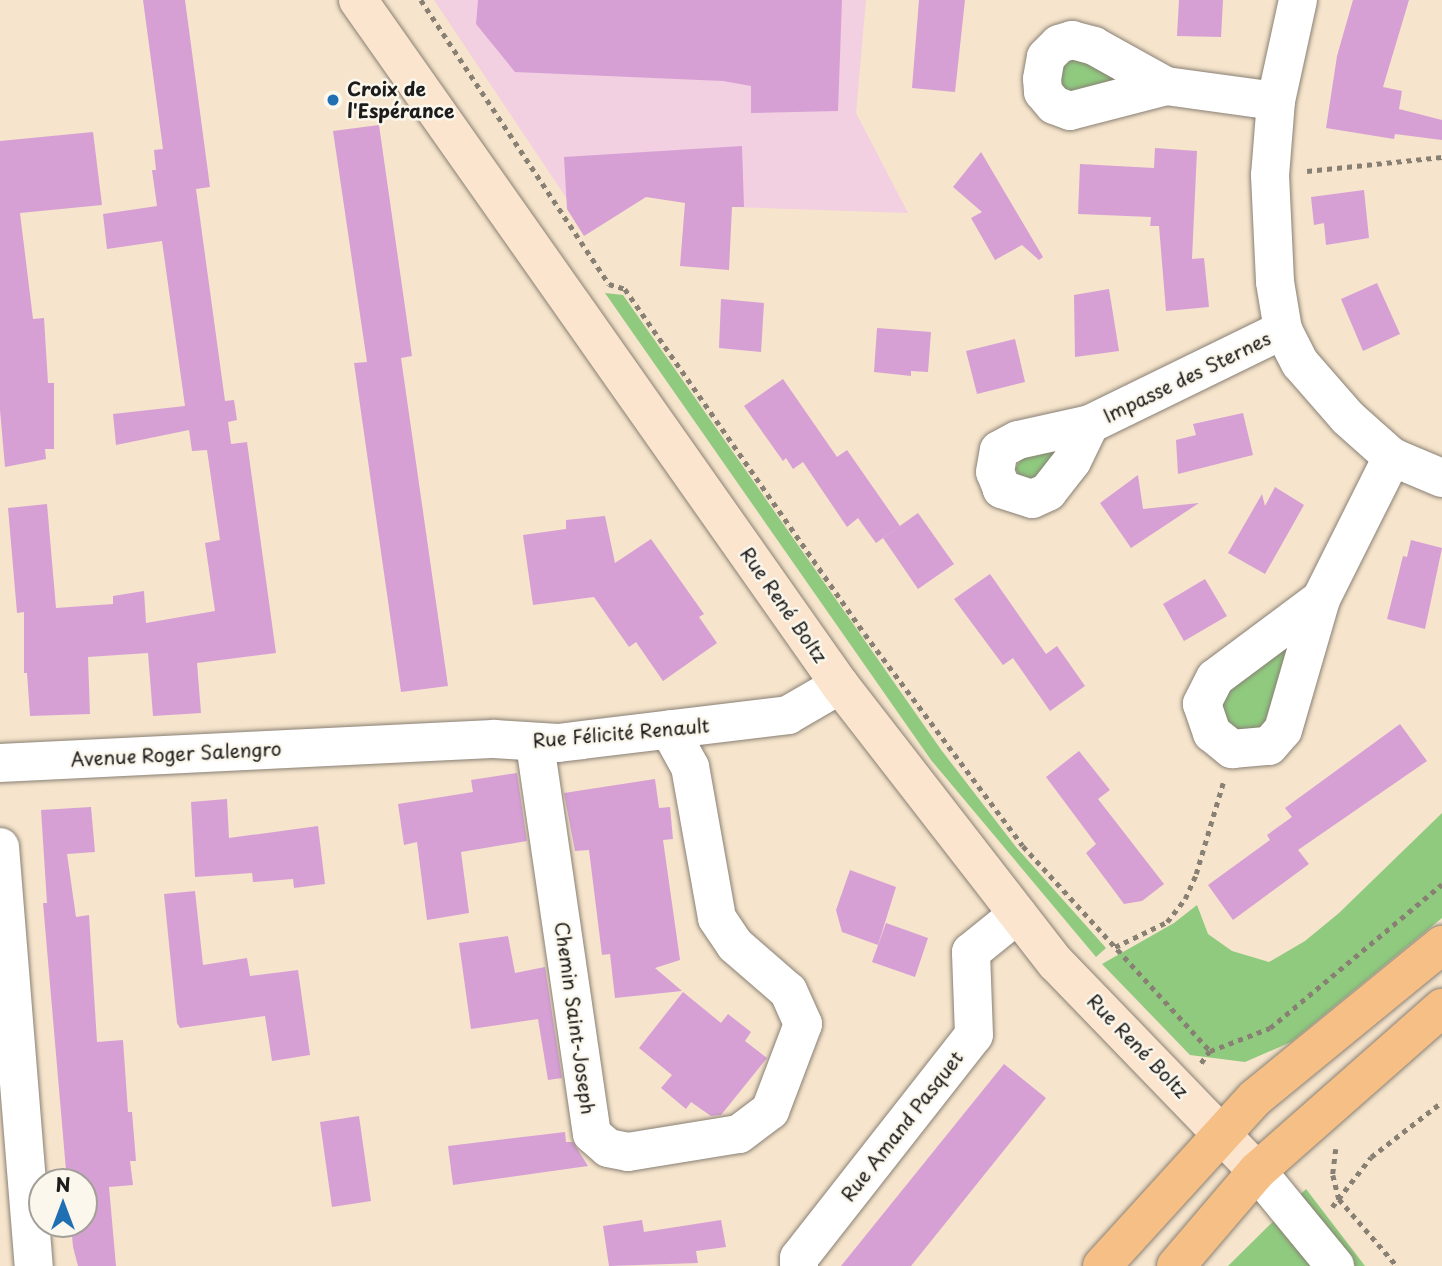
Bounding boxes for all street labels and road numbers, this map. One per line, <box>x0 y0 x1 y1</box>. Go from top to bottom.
street label: Impasse des Sternes <box>1099 326 1275 428</box>
street label: Rue René Boltz <box>735 542 833 668</box>
street label: Rue Félicité Renault <box>530 714 712 752</box>
street label: Avenue Roger Salengro <box>70 737 282 771</box>
street label: Chemin Saint-Joseph <box>550 920 600 1116</box>
street label: Rue René Boltz <box>1082 988 1194 1104</box>
street label: Rue Amand Pasquet <box>835 1045 969 1207</box>

